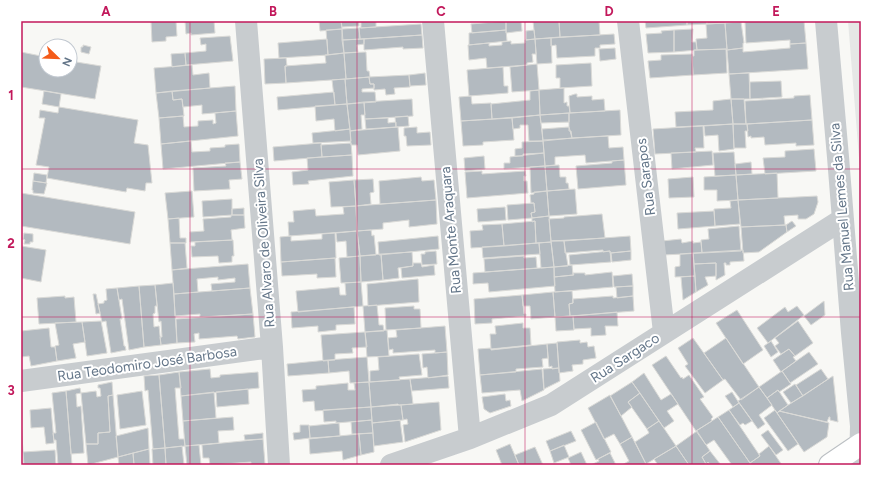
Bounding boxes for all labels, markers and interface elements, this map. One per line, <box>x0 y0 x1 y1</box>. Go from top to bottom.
text: A <box>101 4 111 19</box>
text: B <box>269 4 277 19</box>
text: C <box>436 4 446 19</box>
text: D <box>604 4 614 19</box>
text: E <box>772 4 780 19</box>
north arrow <box>38 38 78 78</box>
text: N <box>59 55 74 68</box>
text: 1 <box>8 88 14 103</box>
street label: Rua Manuel Lemes da Silva <box>826 122 858 292</box>
street label: Rua Sarapos <box>633 137 659 217</box>
street label: Rua Alvaro de Oliveira Silva <box>250 158 278 328</box>
street label: Rua Monte Araquara <box>437 166 465 294</box>
text: 2 <box>7 236 15 251</box>
street label: Rua Sargaco <box>587 329 663 387</box>
street label: Rua Teodomiro José Barbosa <box>56 343 238 385</box>
text: 3 <box>7 383 15 398</box>

